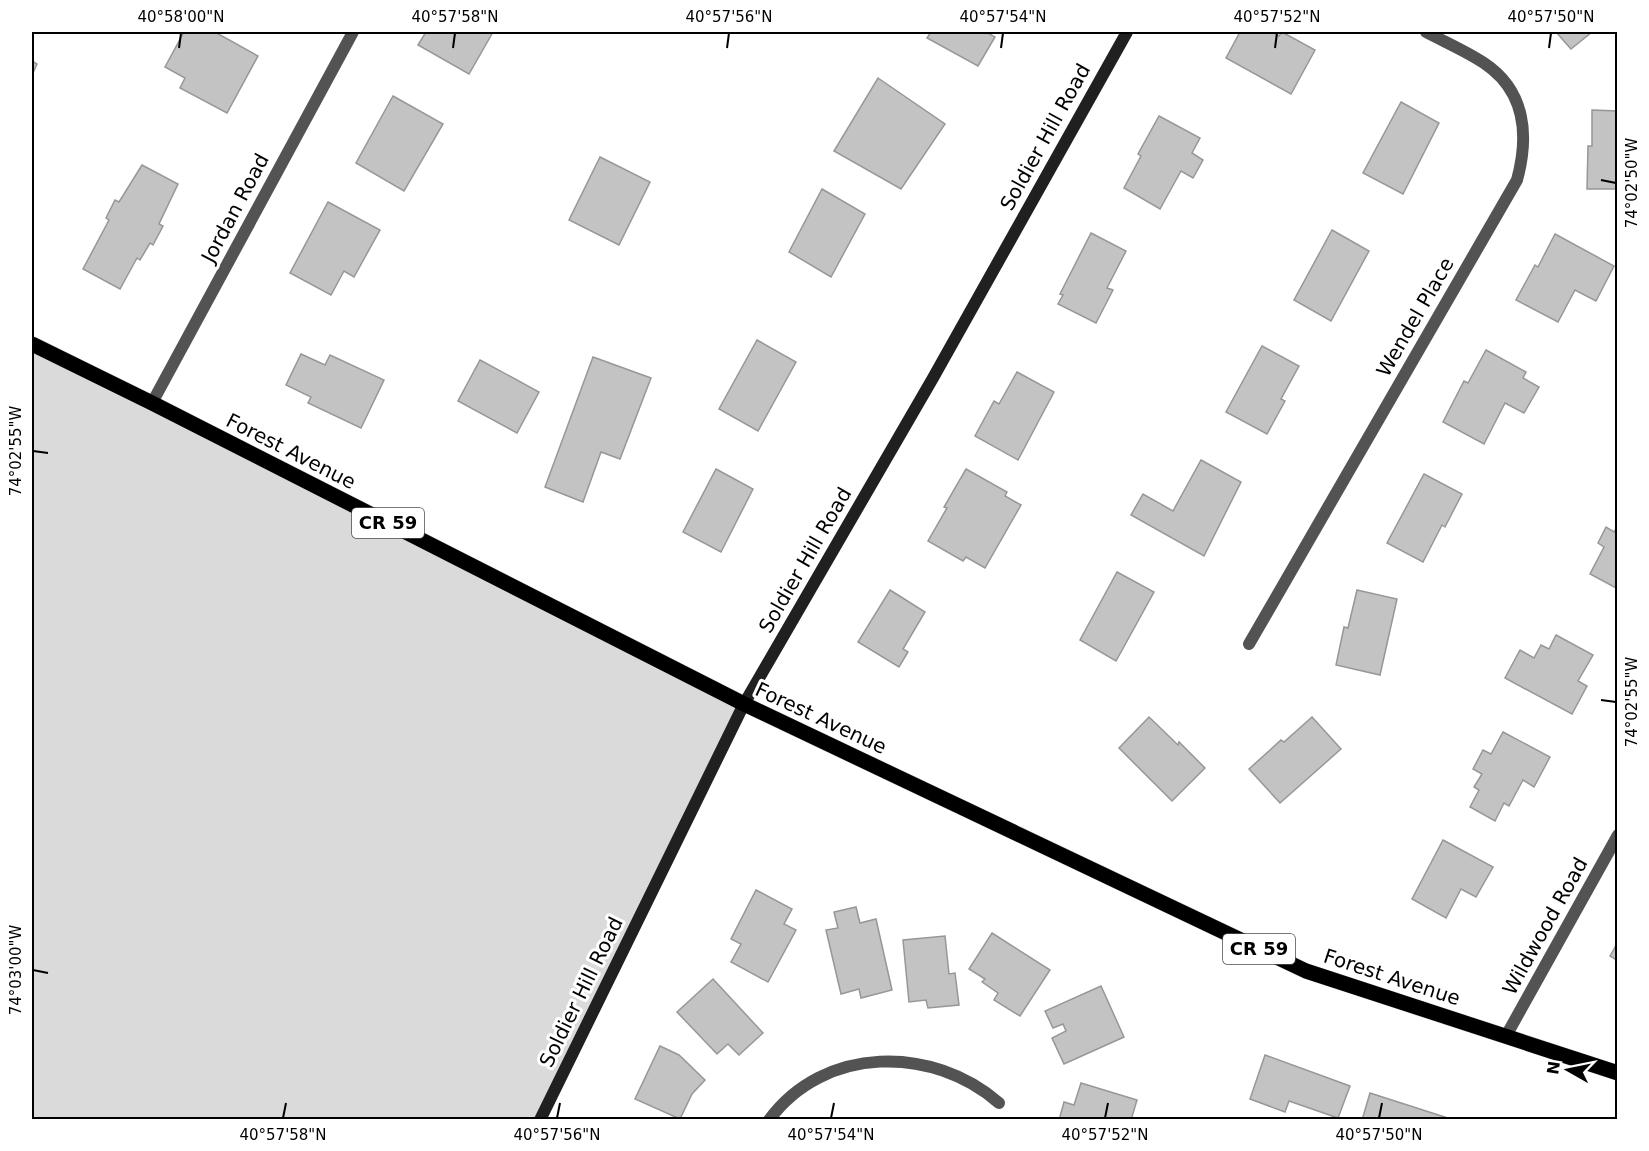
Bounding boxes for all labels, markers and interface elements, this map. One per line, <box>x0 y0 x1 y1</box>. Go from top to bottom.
text: 40°58'00"N <box>137 8 225 26</box>
text: 40°57'58"N <box>411 8 499 26</box>
text: 40°57'56"N <box>685 8 773 26</box>
text: 40°57'54"N <box>959 8 1047 26</box>
text: 40°57'52"N <box>1233 8 1321 26</box>
text: 40°57'50"N <box>1507 8 1595 26</box>
street label: Soldier Hill Road <box>995 60 1095 214</box>
text: 74°02'50"W <box>1623 138 1641 228</box>
street label: Jordan Road <box>195 149 274 268</box>
street label: Wendel Place <box>1371 253 1459 381</box>
text: 74°02'55"W <box>7 406 25 496</box>
street label: Forest Avenue <box>222 408 360 494</box>
street label: Soldier Hill Road <box>754 483 856 637</box>
road number: CR 59 <box>352 508 424 538</box>
text: 74°02'55"W <box>1623 657 1641 747</box>
street label: Forest Avenue <box>752 677 890 759</box>
street label: Wildwood Road <box>1497 853 1593 999</box>
street label: Soldier Hill Road <box>534 913 628 1071</box>
text: 74°03'00"W <box>7 925 25 1015</box>
road number: CR 59 <box>1223 934 1295 964</box>
street label: Forest Avenue <box>1321 944 1463 1010</box>
north arrow <box>1538 1040 1598 1100</box>
text: N <box>1543 1060 1564 1076</box>
text: 40°57'58"N <box>239 1126 327 1144</box>
text: 40°57'56"N <box>513 1126 601 1144</box>
text: 40°57'54"N <box>787 1126 875 1144</box>
text: 40°57'52"N <box>1061 1126 1149 1144</box>
text: 40°57'50"N <box>1335 1126 1423 1144</box>

